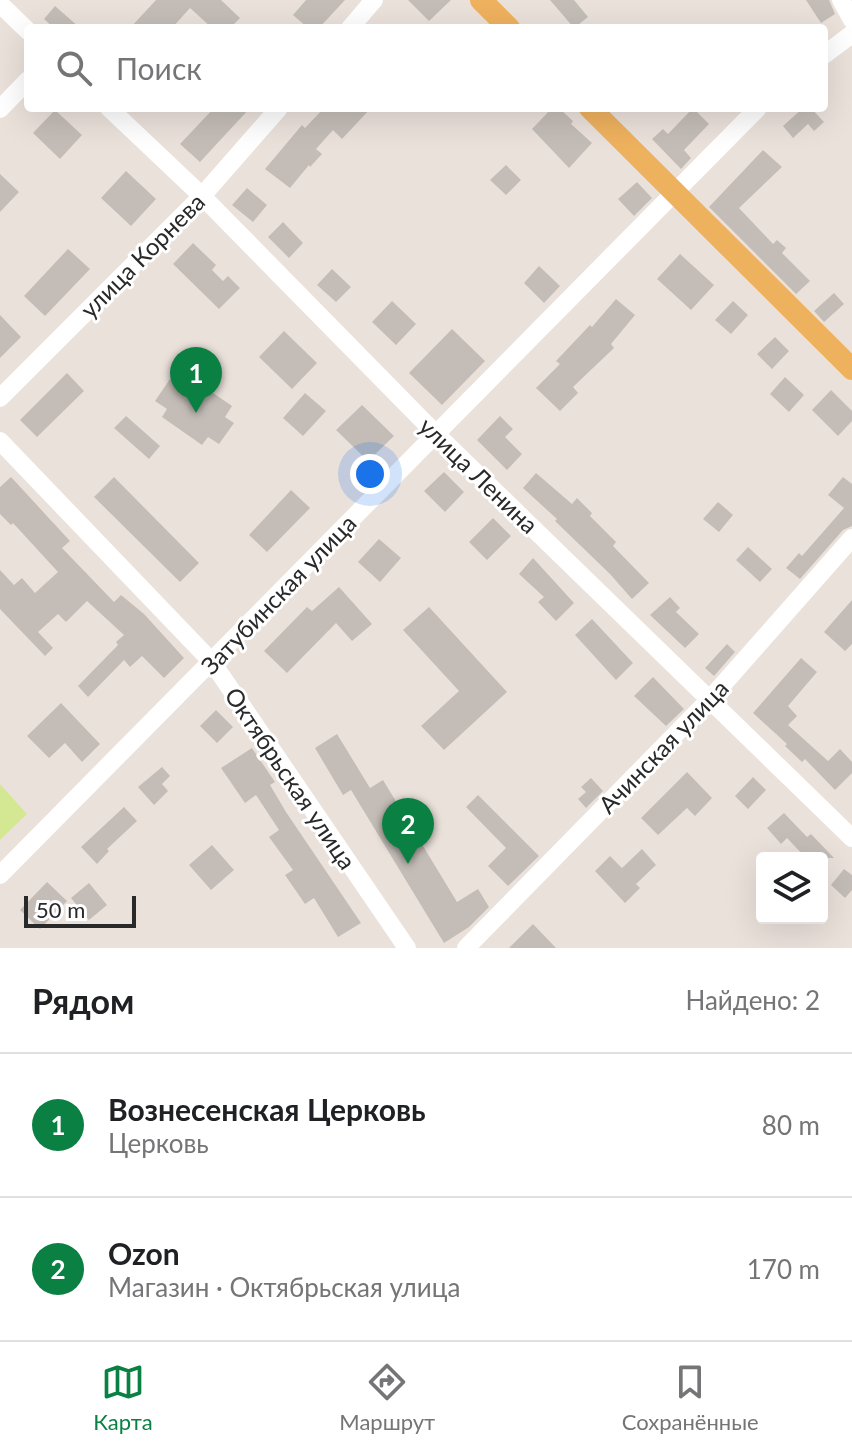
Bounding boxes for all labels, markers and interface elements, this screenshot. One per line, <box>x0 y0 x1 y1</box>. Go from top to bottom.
search box <box>24 24 828 112</box>
icon: search <box>52 46 96 90</box>
text: Поиск <box>116 50 202 86</box>
street label: улица Корнева <box>74 187 210 323</box>
pin: 1 <box>170 347 222 413</box>
street label: улица Ленина <box>413 411 545 539</box>
your location <box>350 454 390 494</box>
street label: Затубинская улица <box>194 508 362 680</box>
street label: Ачинская улица <box>592 673 734 819</box>
street label: Октябрьская улица <box>219 682 363 874</box>
pin: 2 <box>382 798 434 864</box>
map controls <box>756 852 828 924</box>
button: layers <box>756 852 828 924</box>
scale bar <box>24 892 136 928</box>
text: 50 m <box>36 896 85 923</box>
text: Рядом <box>32 980 134 1021</box>
text: Найдено: 2 <box>685 984 820 1016</box>
text: Вознесенская Церковь <box>108 1091 426 1127</box>
text: 1 <box>50 1109 66 1141</box>
text: 80 m <box>762 1109 820 1141</box>
text: Церковь <box>108 1127 209 1159</box>
text: Ozon <box>108 1235 180 1271</box>
text: 2 <box>50 1253 66 1285</box>
text: 170 m <box>747 1253 820 1285</box>
text: Магазин · Октябрьская улица <box>108 1271 460 1303</box>
tab: Карта <box>93 1360 153 1435</box>
tab: Маршрут <box>339 1360 435 1435</box>
tab: Сохранённые <box>622 1360 759 1435</box>

